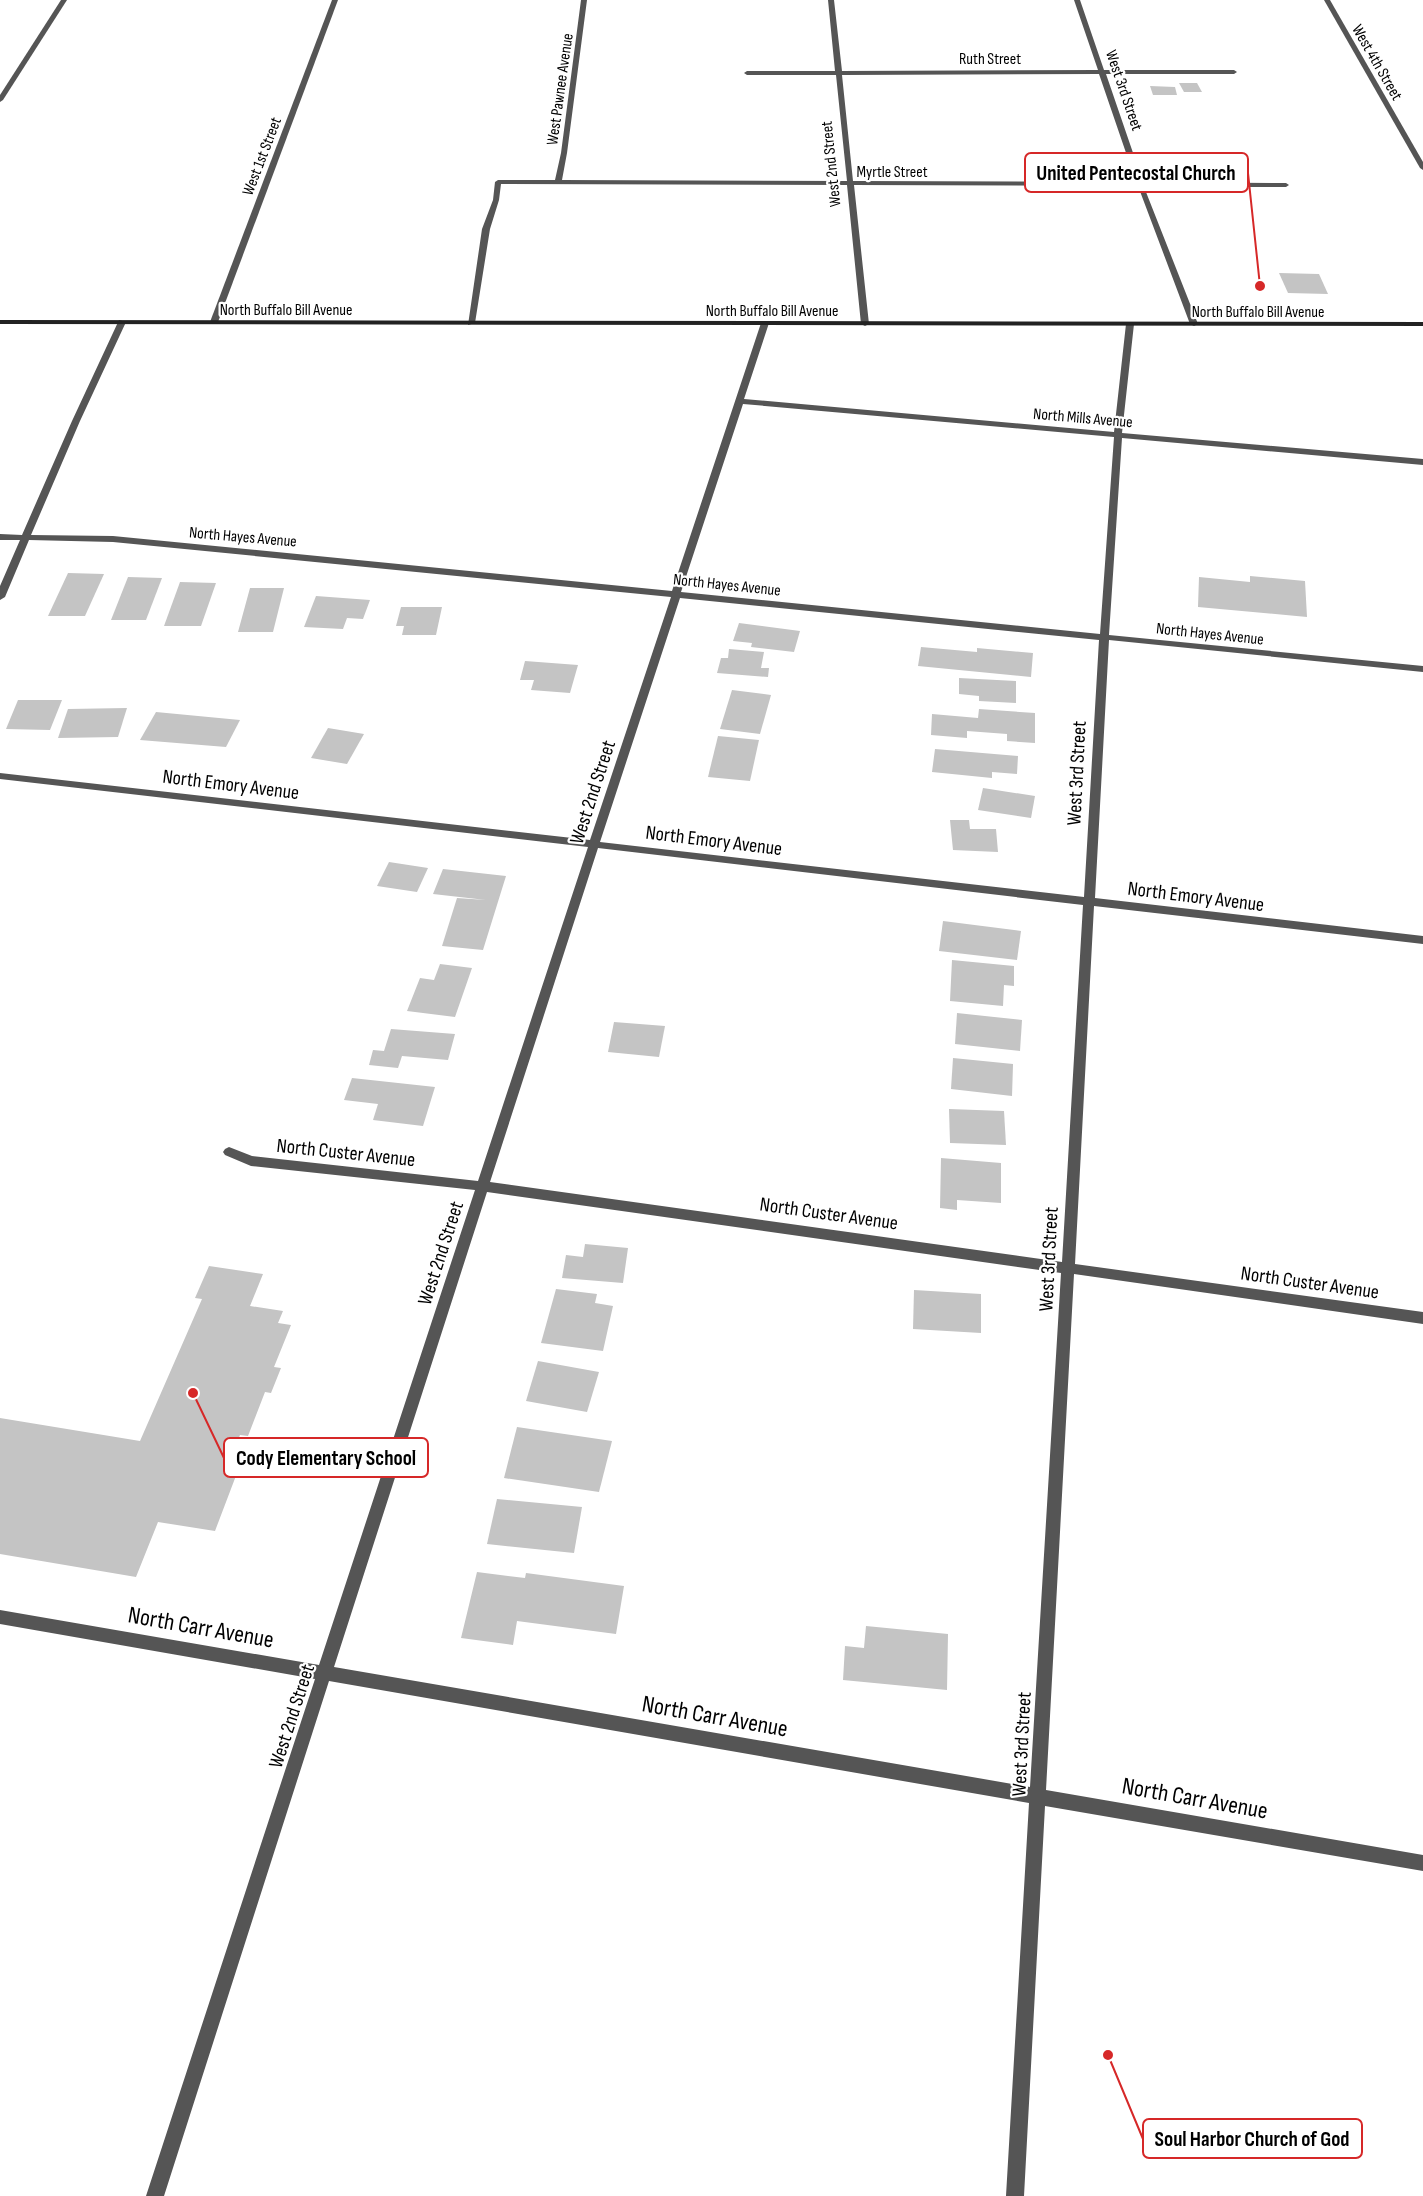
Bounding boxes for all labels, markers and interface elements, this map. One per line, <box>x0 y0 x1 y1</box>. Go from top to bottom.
street label: West 4th Street <box>1347 21 1406 104</box>
street label: West Pawnee Avenue <box>543 32 578 146</box>
street label: West 3rd Street <box>1101 48 1146 133</box>
street label: Ruth Street <box>959 50 1021 69</box>
street label: West 1st Street <box>239 115 286 198</box>
street label: West 2nd Street <box>818 120 845 208</box>
callout: United Pentecostal Church <box>1025 153 1248 192</box>
text: United Pentecostal Church <box>1036 161 1236 186</box>
street label: Myrtle Street <box>856 163 928 182</box>
street label: North Buffalo Bill Avenue <box>220 301 352 320</box>
street label: North Buffalo Bill Avenue <box>706 302 838 321</box>
street label: North Buffalo Bill Avenue <box>1192 303 1324 322</box>
street label: North Mills Avenue <box>1032 405 1133 432</box>
street label: North Hayes Avenue <box>188 523 297 552</box>
street label: North Hayes Avenue <box>672 570 782 601</box>
street label: North Hayes Avenue <box>1155 619 1265 650</box>
street label: West 3rd Street <box>1062 720 1092 826</box>
street label: West 2nd Street <box>565 737 621 847</box>
street label: North Emory Avenue <box>161 765 301 805</box>
street label: North Emory Avenue <box>644 821 784 861</box>
street label: North Emory Avenue <box>1126 877 1266 917</box>
street label: North Custer Avenue <box>275 1134 416 1172</box>
street label: North Custer Avenue <box>758 1192 899 1236</box>
street label: West 2nd Street <box>413 1198 469 1308</box>
street label: West 3rd Street <box>1034 1206 1064 1312</box>
street label: North Custer Avenue <box>1239 1261 1380 1305</box>
callout: Cody Elementary School <box>224 1438 428 1477</box>
text: Cody Elementary School <box>236 1446 416 1471</box>
street label: North Carr Avenue <box>126 1600 276 1655</box>
street label: West 2nd Street <box>264 1661 320 1771</box>
street label: North Carr Avenue <box>640 1689 790 1744</box>
street label: West 3rd Street <box>1007 1691 1037 1797</box>
street label: North Carr Avenue <box>1120 1771 1270 1826</box>
callout: Soul Harbor Church of God <box>1143 2119 1362 2158</box>
text: Soul Harbor Church of God <box>1155 2127 1349 2152</box>

